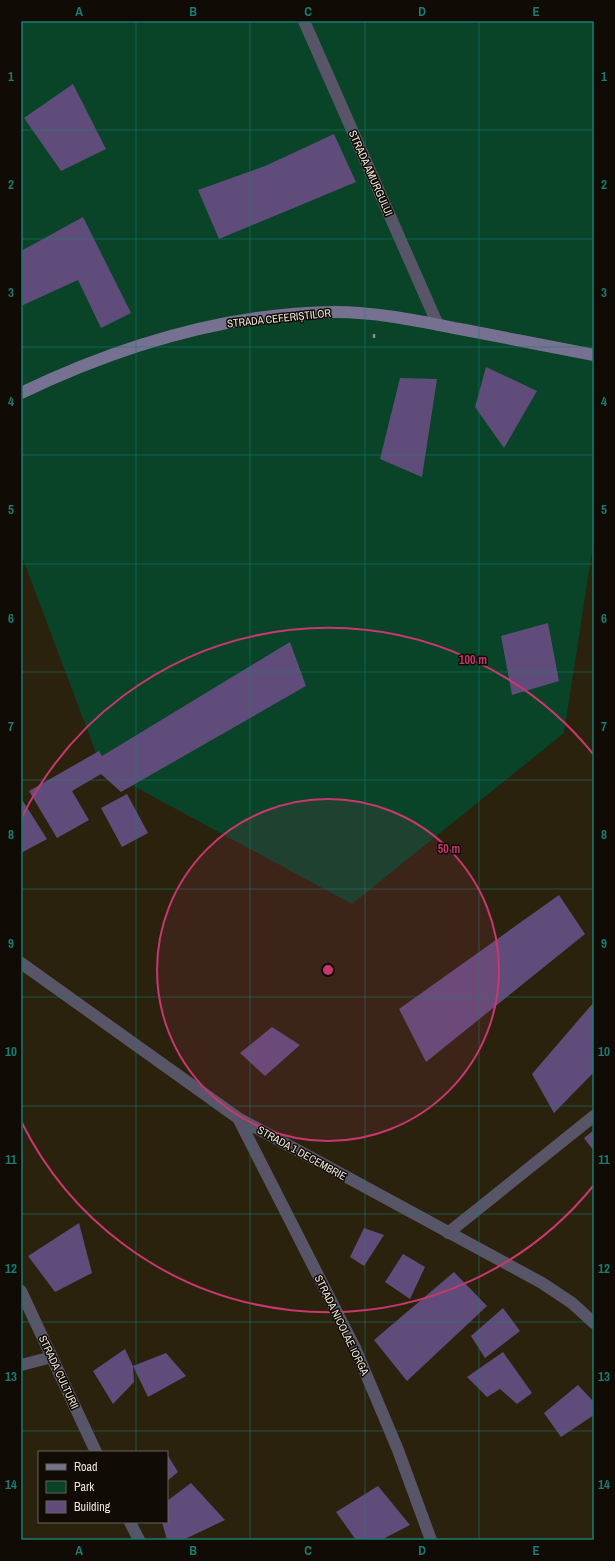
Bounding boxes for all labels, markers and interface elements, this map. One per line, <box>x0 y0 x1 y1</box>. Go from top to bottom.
text: A <box>75 3 83 20</box>
text: B <box>189 3 197 20</box>
text: C <box>304 3 312 20</box>
text: D <box>418 3 426 20</box>
text: E <box>532 3 540 20</box>
text: 1 <box>8 68 14 85</box>
text: 1 <box>601 68 607 85</box>
street label: STRADA AMURGULUI <box>346 128 396 218</box>
text: 2 <box>8 176 14 193</box>
text: 2 <box>601 176 607 193</box>
text: 3 <box>8 284 14 301</box>
text: 3 <box>601 284 607 301</box>
street label: STRADA CEFERIȘTILOR <box>226 306 332 330</box>
text: 4 <box>8 393 14 410</box>
text: 4 <box>601 393 607 410</box>
text: 5 <box>8 501 14 518</box>
text: 5 <box>601 501 607 518</box>
text: 6 <box>8 610 14 627</box>
text: 6 <box>601 610 607 627</box>
text: 100 m <box>459 652 487 668</box>
text: 7 <box>8 718 14 735</box>
text: 7 <box>601 718 607 735</box>
text: 8 <box>8 826 14 843</box>
text: 8 <box>601 826 607 843</box>
text: 50 m <box>438 841 460 857</box>
text: 9 <box>8 935 14 952</box>
text: 9 <box>601 935 607 952</box>
centre of rings <box>321 963 335 977</box>
text: 10 <box>5 1043 17 1060</box>
text: 10 <box>598 1043 610 1060</box>
street label: STRADA 1 DECEMBRIE <box>255 1123 349 1183</box>
text: 11 <box>5 1151 17 1168</box>
text: 11 <box>598 1151 610 1168</box>
text: 12 <box>5 1260 17 1277</box>
text: 12 <box>598 1260 610 1277</box>
street label: STRADA NICOLAE IORGA <box>312 1273 373 1378</box>
street label: STRADA CULTURII <box>36 1333 82 1411</box>
text: 13 <box>5 1368 17 1385</box>
text: 13 <box>598 1368 610 1385</box>
legend <box>38 1451 168 1523</box>
text: Road <box>74 1459 98 1475</box>
text: 14 <box>5 1476 17 1493</box>
text: 14 <box>598 1476 610 1493</box>
text: Park <box>74 1479 94 1495</box>
text: Building <box>74 1499 111 1515</box>
text: A <box>75 1542 83 1559</box>
text: B <box>189 1542 197 1559</box>
text: C <box>304 1542 312 1559</box>
text: D <box>418 1542 426 1559</box>
text: E <box>532 1542 540 1559</box>

